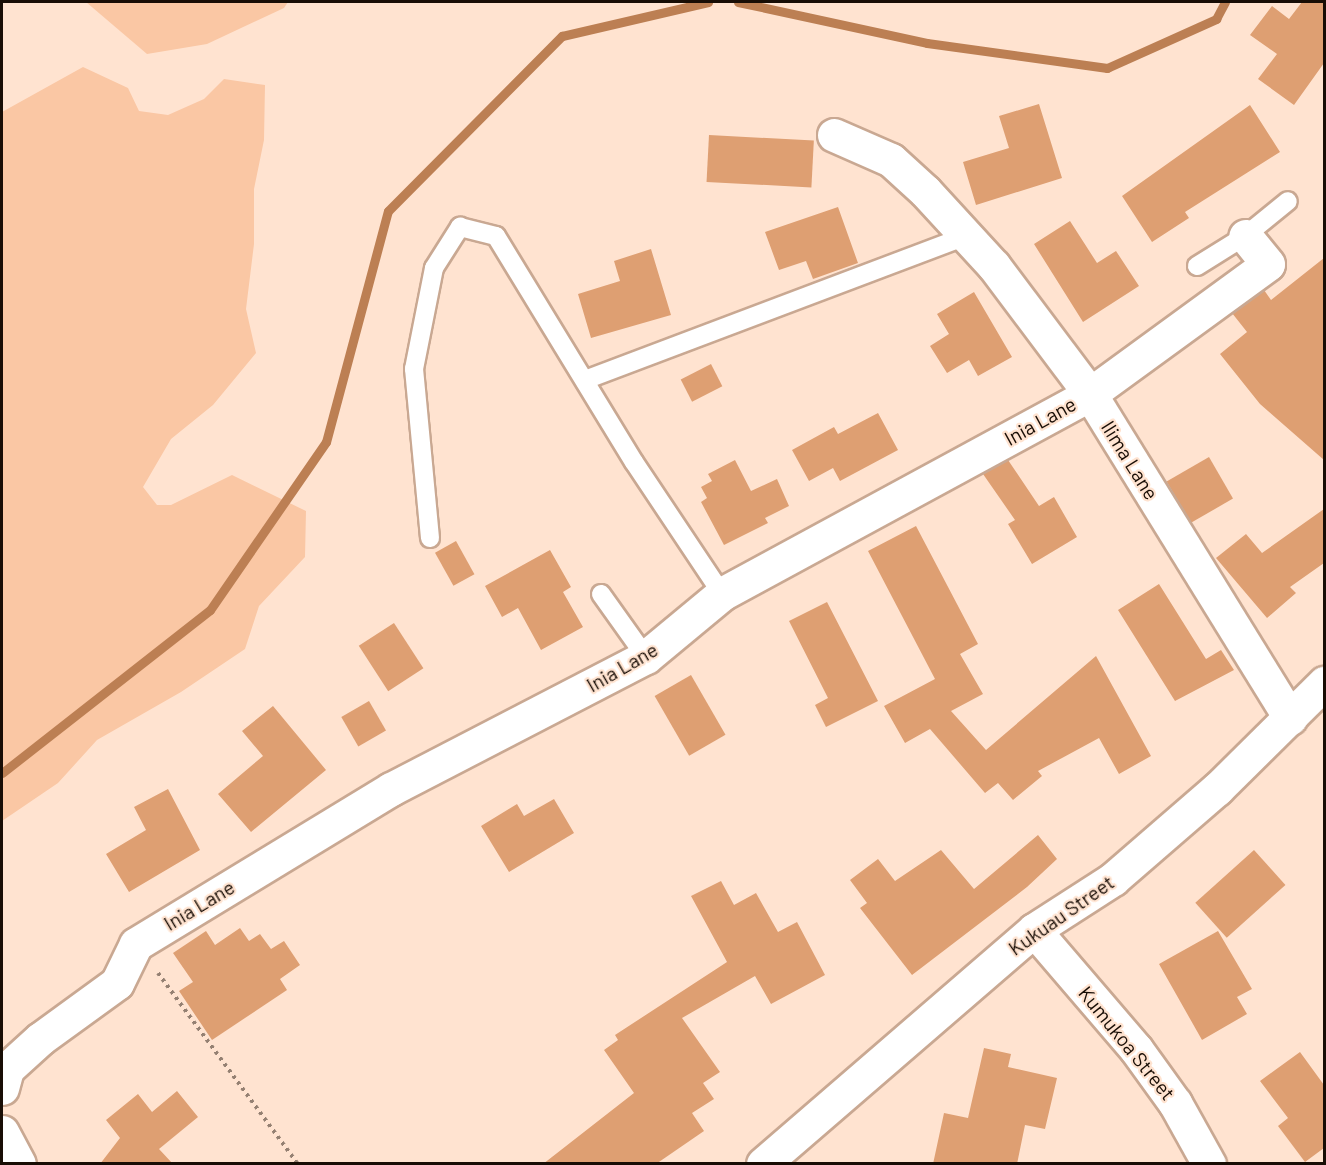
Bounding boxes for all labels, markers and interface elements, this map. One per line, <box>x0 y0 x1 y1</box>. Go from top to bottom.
street label: Inia Lane <box>1000 392 1080 450</box>
street label: Ilima Lane <box>1096 416 1164 504</box>
street label: Inia Lane <box>582 637 662 697</box>
street label: Kukuau Street <box>1004 870 1118 960</box>
street label: Inia Lane <box>159 875 239 935</box>
street label: Kumukoa Street <box>1074 981 1180 1105</box>

